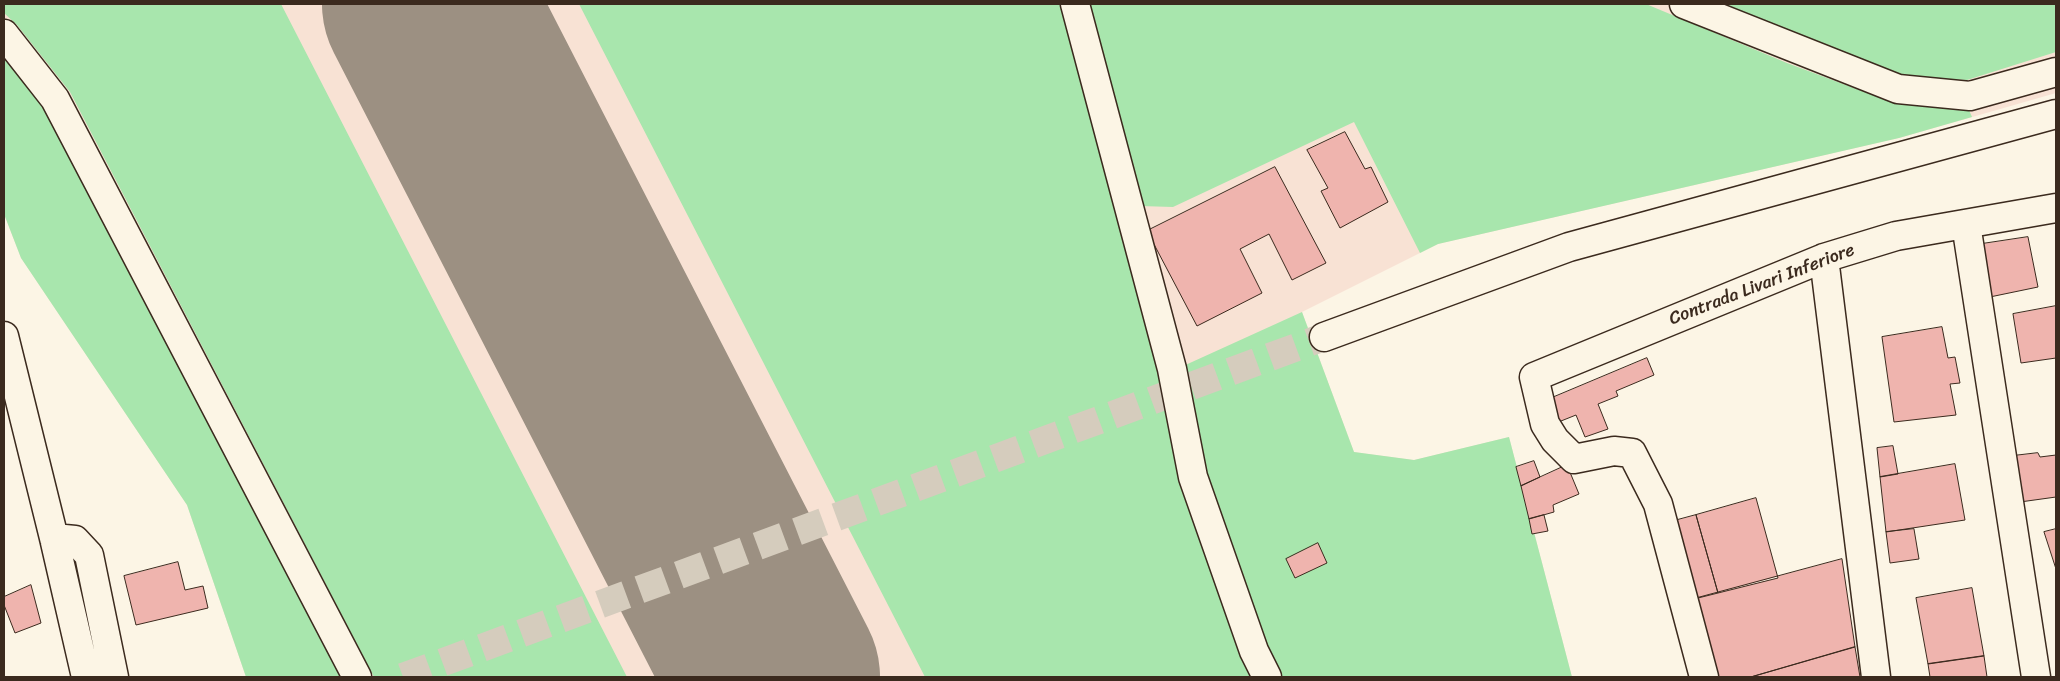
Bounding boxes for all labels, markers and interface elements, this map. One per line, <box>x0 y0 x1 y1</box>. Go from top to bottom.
street label: Contrada Livari Inferiore <box>1666 240 1858 330</box>

